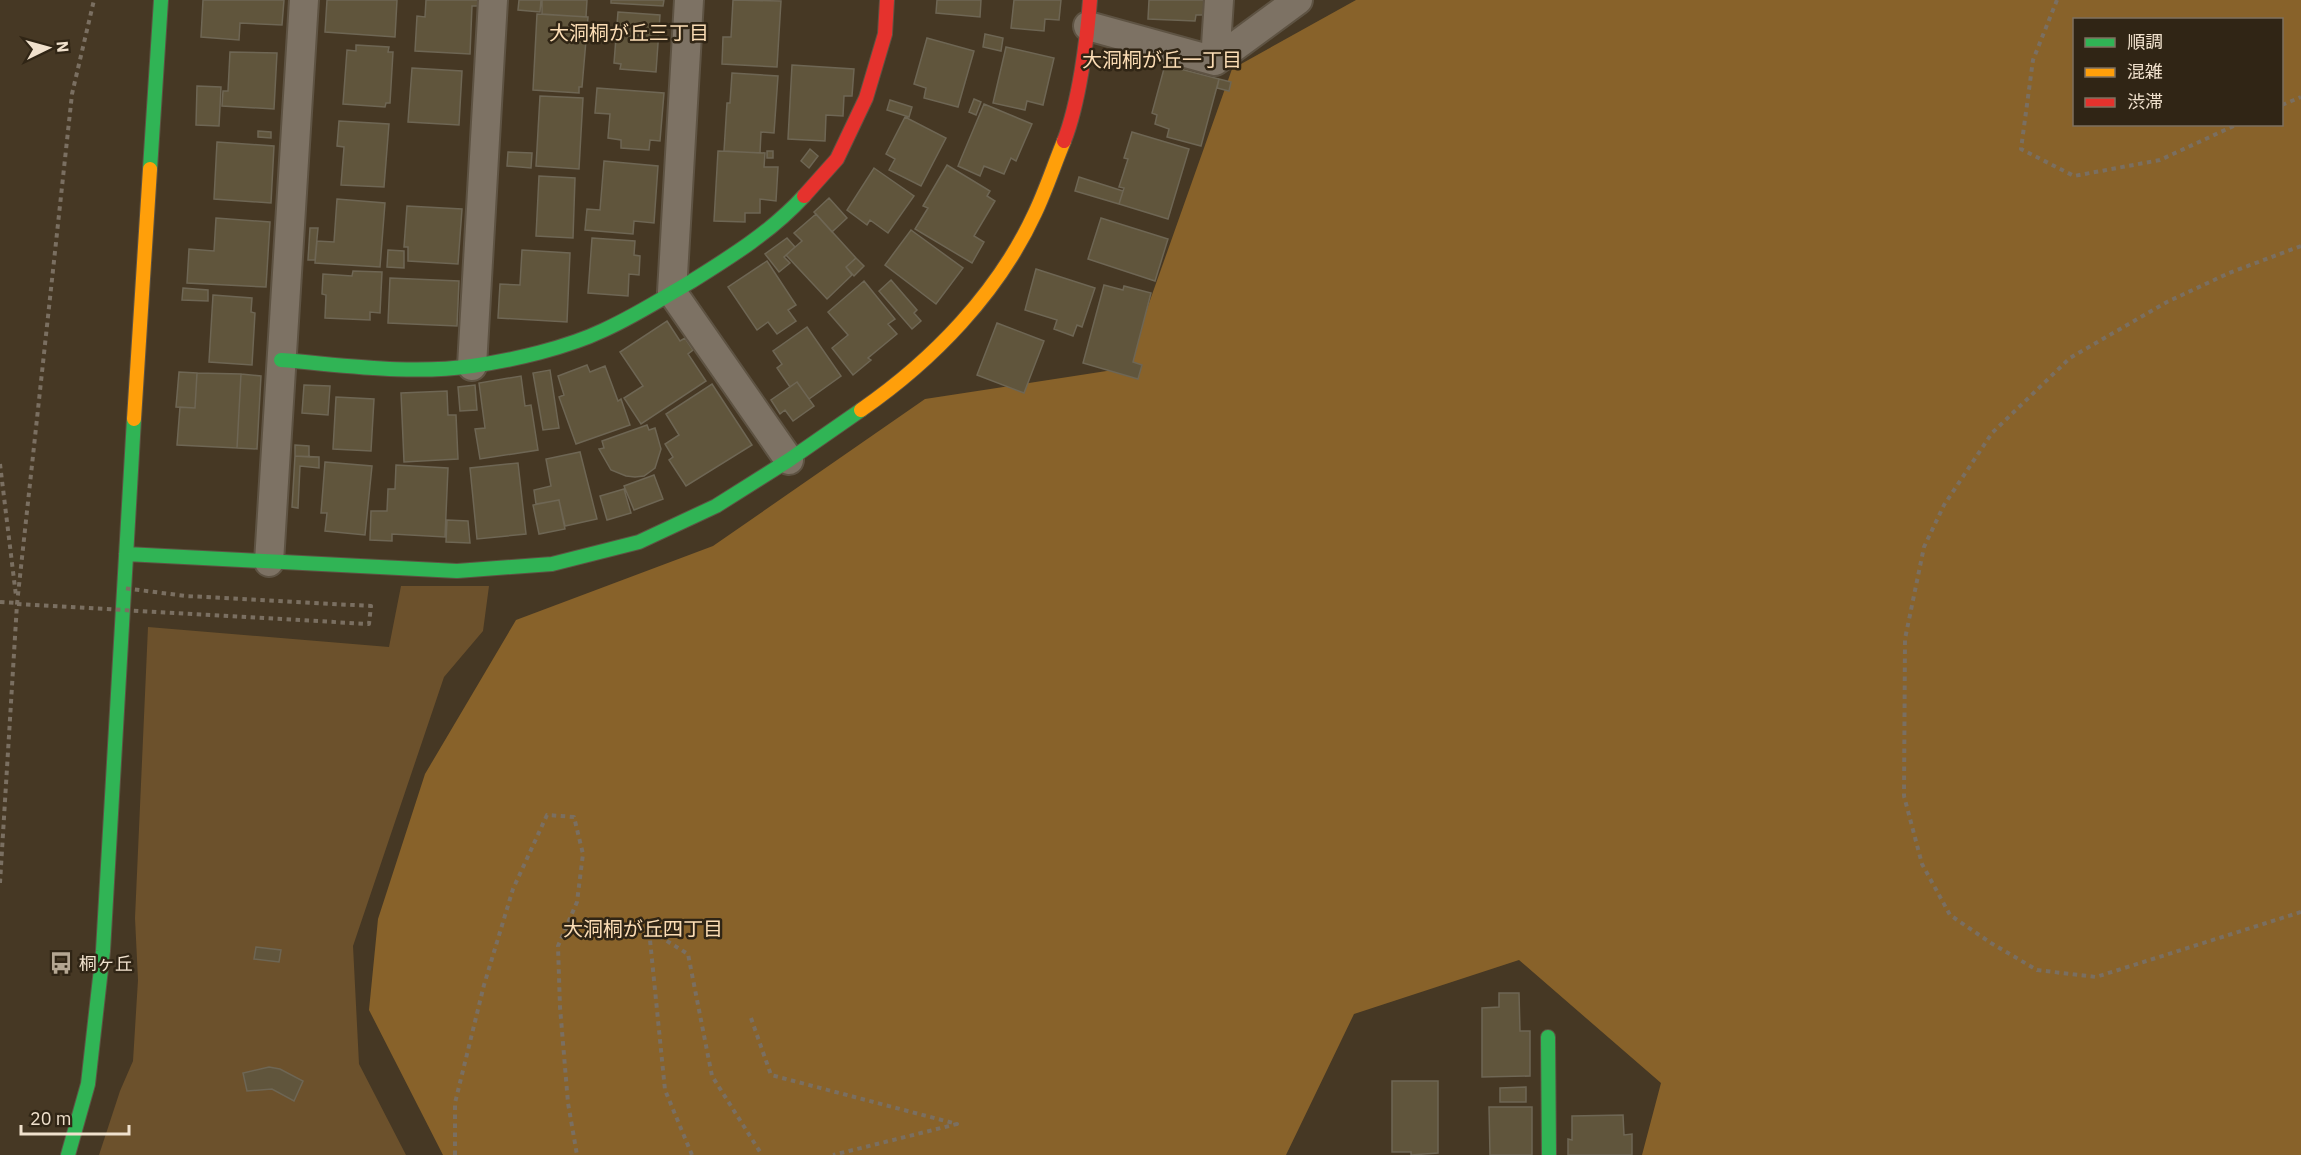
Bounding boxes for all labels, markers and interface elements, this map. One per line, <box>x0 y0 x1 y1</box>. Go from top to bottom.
north arrow <box>18 18 78 78</box>
legend <box>2073 18 2283 126</box>
district label: 大洞桐が丘三丁目 <box>549 19 709 46</box>
text: 順調 <box>2127 30 2163 53</box>
text: N <box>52 40 73 53</box>
district label: 大洞桐が丘一丁目 <box>1082 46 1242 73</box>
text: 混雑 <box>2127 60 2163 83</box>
text: 渋滞 <box>2127 90 2163 113</box>
district label: 大洞桐が丘四丁目 <box>563 915 723 942</box>
bus stop icon: 桐ヶ丘 <box>48 950 74 976</box>
place label: 桐ヶ丘 <box>79 952 133 975</box>
scale bar <box>21 1098 129 1136</box>
text: 20 m <box>30 1107 72 1130</box>

